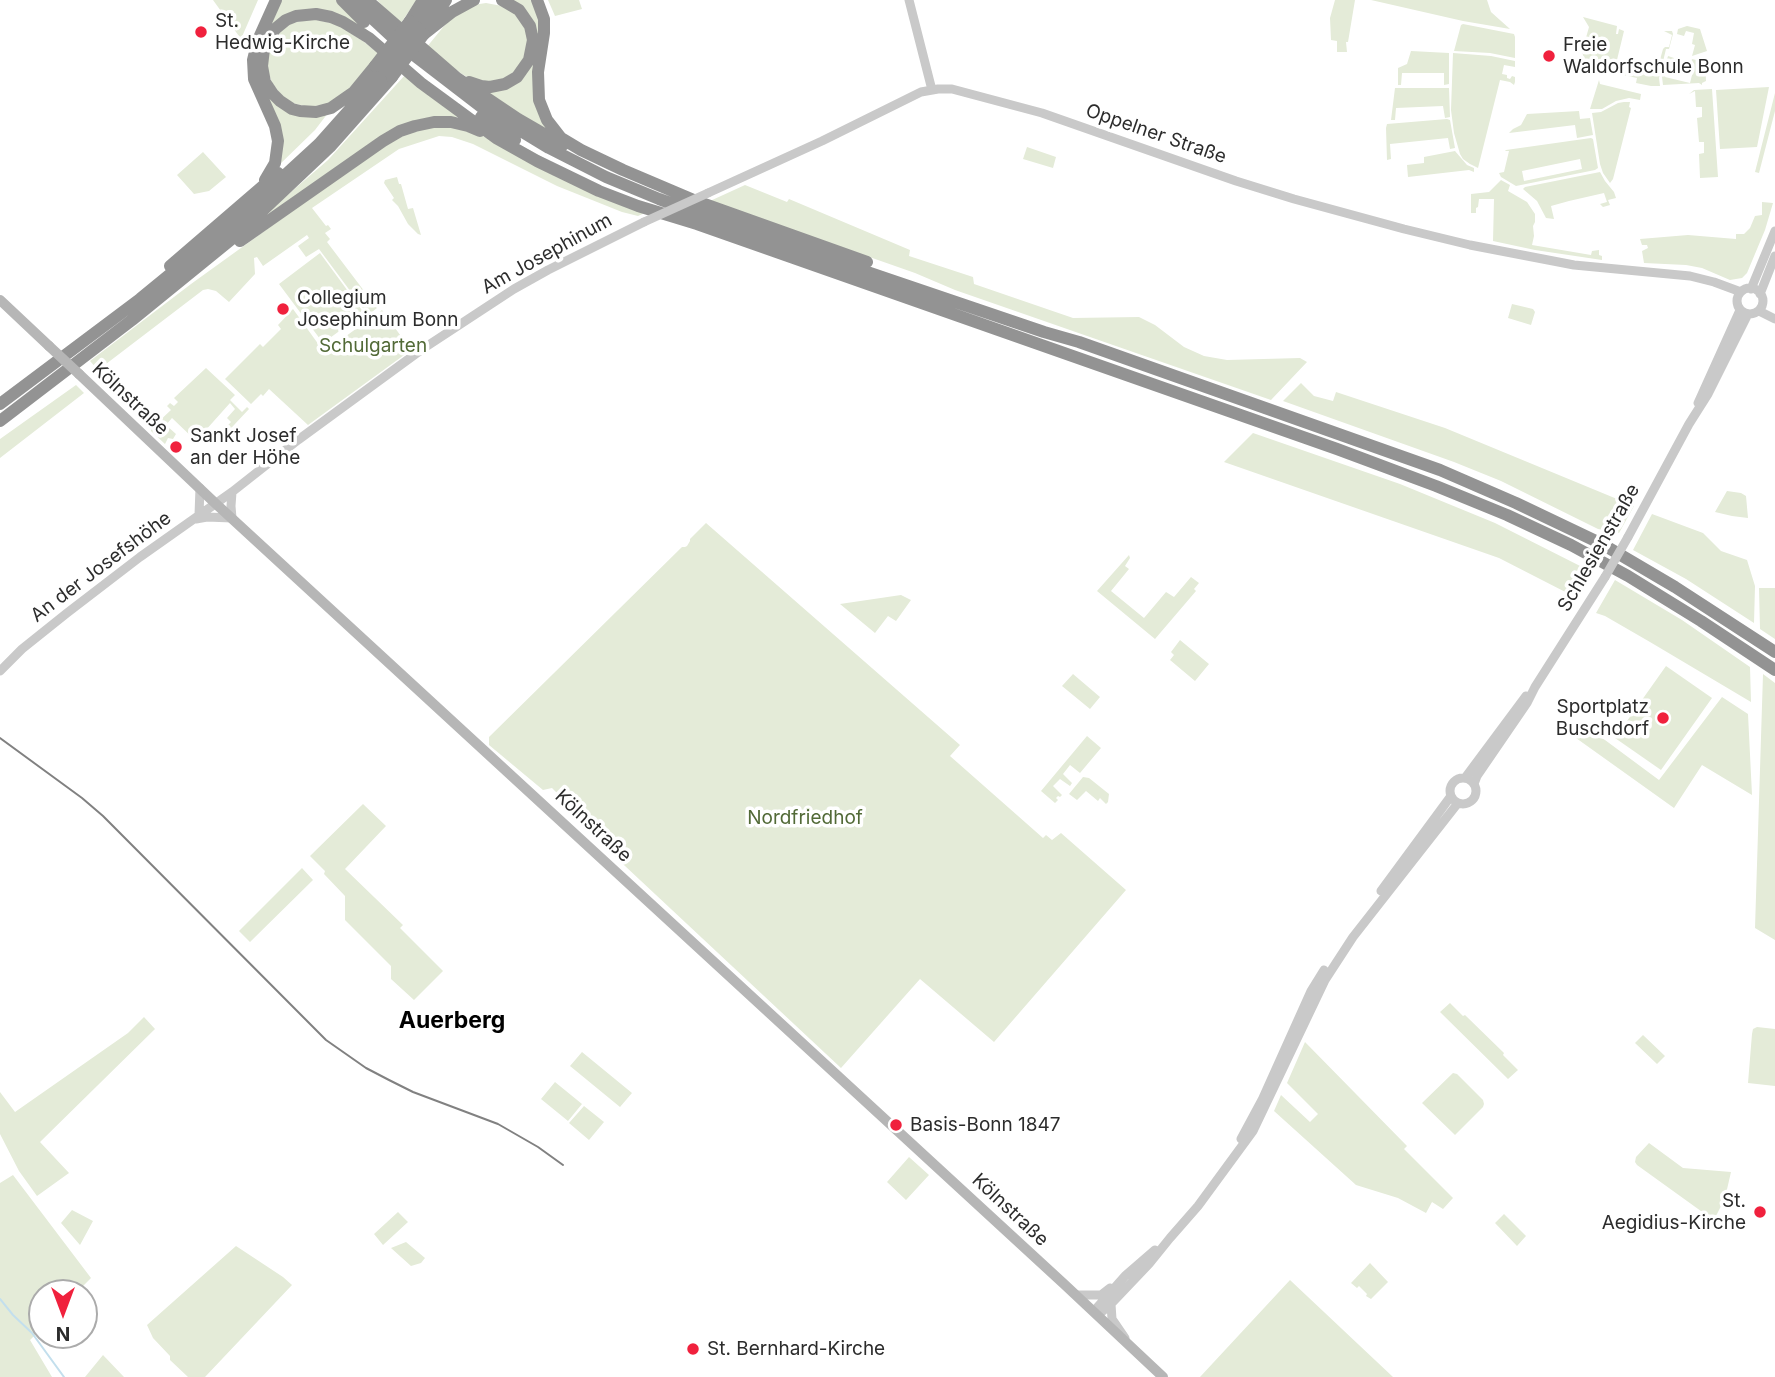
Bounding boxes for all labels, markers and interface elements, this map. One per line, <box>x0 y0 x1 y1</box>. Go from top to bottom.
place label: St. Hedwig-Kirche <box>215 10 350 54</box>
marker: St. Hedwig-Kirche <box>193 24 209 40</box>
place label: Freie Waldorfschule Bonn <box>1563 34 1744 78</box>
marker: Freie Waldorfschule Bonn <box>1541 48 1557 64</box>
street label: Oppelner Straße <box>1083 99 1229 169</box>
street label: Am Josephinum <box>478 209 616 299</box>
place label: Collegium Josephinum Bonn <box>297 287 459 331</box>
marker: Collegium Josephinum Bonn <box>275 301 291 317</box>
park label: Schulgarten <box>319 335 427 357</box>
street label: Kölnstraße <box>87 358 173 440</box>
place label: Sankt Josef an der Höhe <box>190 425 300 469</box>
marker: Sankt Josef an der Höhe <box>168 439 184 455</box>
street label: Schlesienstraße <box>1553 480 1645 616</box>
street label: An der Josefshöhe <box>26 507 176 627</box>
place label: Sportplatz Buschdorf <box>1556 696 1649 740</box>
marker: Sportplatz Buschdorf <box>1655 710 1671 726</box>
street label: Kölnstraße <box>550 785 636 867</box>
park label: Nordfriedhof <box>747 807 863 829</box>
district label: Auerberg <box>399 1007 505 1035</box>
place label: Basis-Bonn 1847 <box>910 1114 1061 1136</box>
marker: Basis-Bonn 1847 <box>888 1117 904 1133</box>
street label: Kölnstraße <box>967 1169 1053 1251</box>
place label: St. Aegidius-Kirche <box>1602 1190 1746 1234</box>
marker: St. Aegidius-Kirche <box>1752 1204 1768 1220</box>
north arrow <box>28 1279 98 1349</box>
text: N <box>56 1322 70 1345</box>
place label: St. Bernhard-Kirche <box>707 1338 885 1360</box>
marker: St. Bernhard-Kirche <box>685 1341 701 1357</box>

